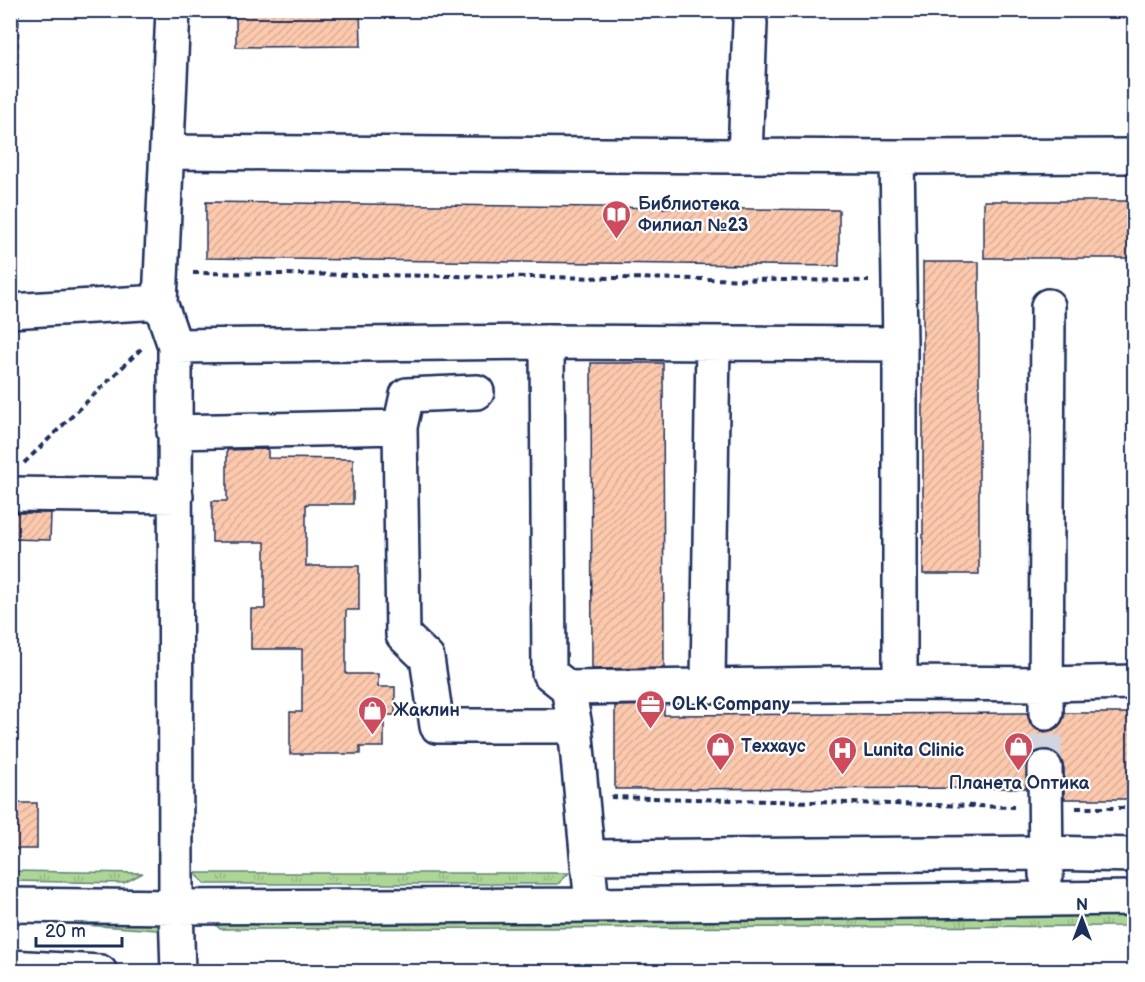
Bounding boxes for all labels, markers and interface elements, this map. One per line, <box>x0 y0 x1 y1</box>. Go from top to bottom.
place label: Библиотека Филиал №23 <box>638 194 748 236</box>
library icon: Библиотека Филиал №23 <box>601 198 633 240</box>
office icon: OLK Company <box>635 688 667 730</box>
shop icon: Жаклин <box>356 694 388 736</box>
place label: OLK Company <box>672 694 791 715</box>
place label: Жаклин <box>393 700 460 721</box>
shop icon: Теххаус <box>704 730 736 772</box>
shop icon: Планета Оптика <box>1003 730 1035 772</box>
hospital icon: Lunita Clinic <box>826 734 858 776</box>
place label: Теххаус <box>741 736 806 757</box>
place label: Lunita Clinic <box>863 740 965 761</box>
place label: Планета Оптика <box>949 773 1090 794</box>
north arrow <box>1052 889 1112 949</box>
text: N <box>1076 896 1088 915</box>
scale bar <box>36 910 122 948</box>
text: 20 m <box>45 921 86 942</box>

